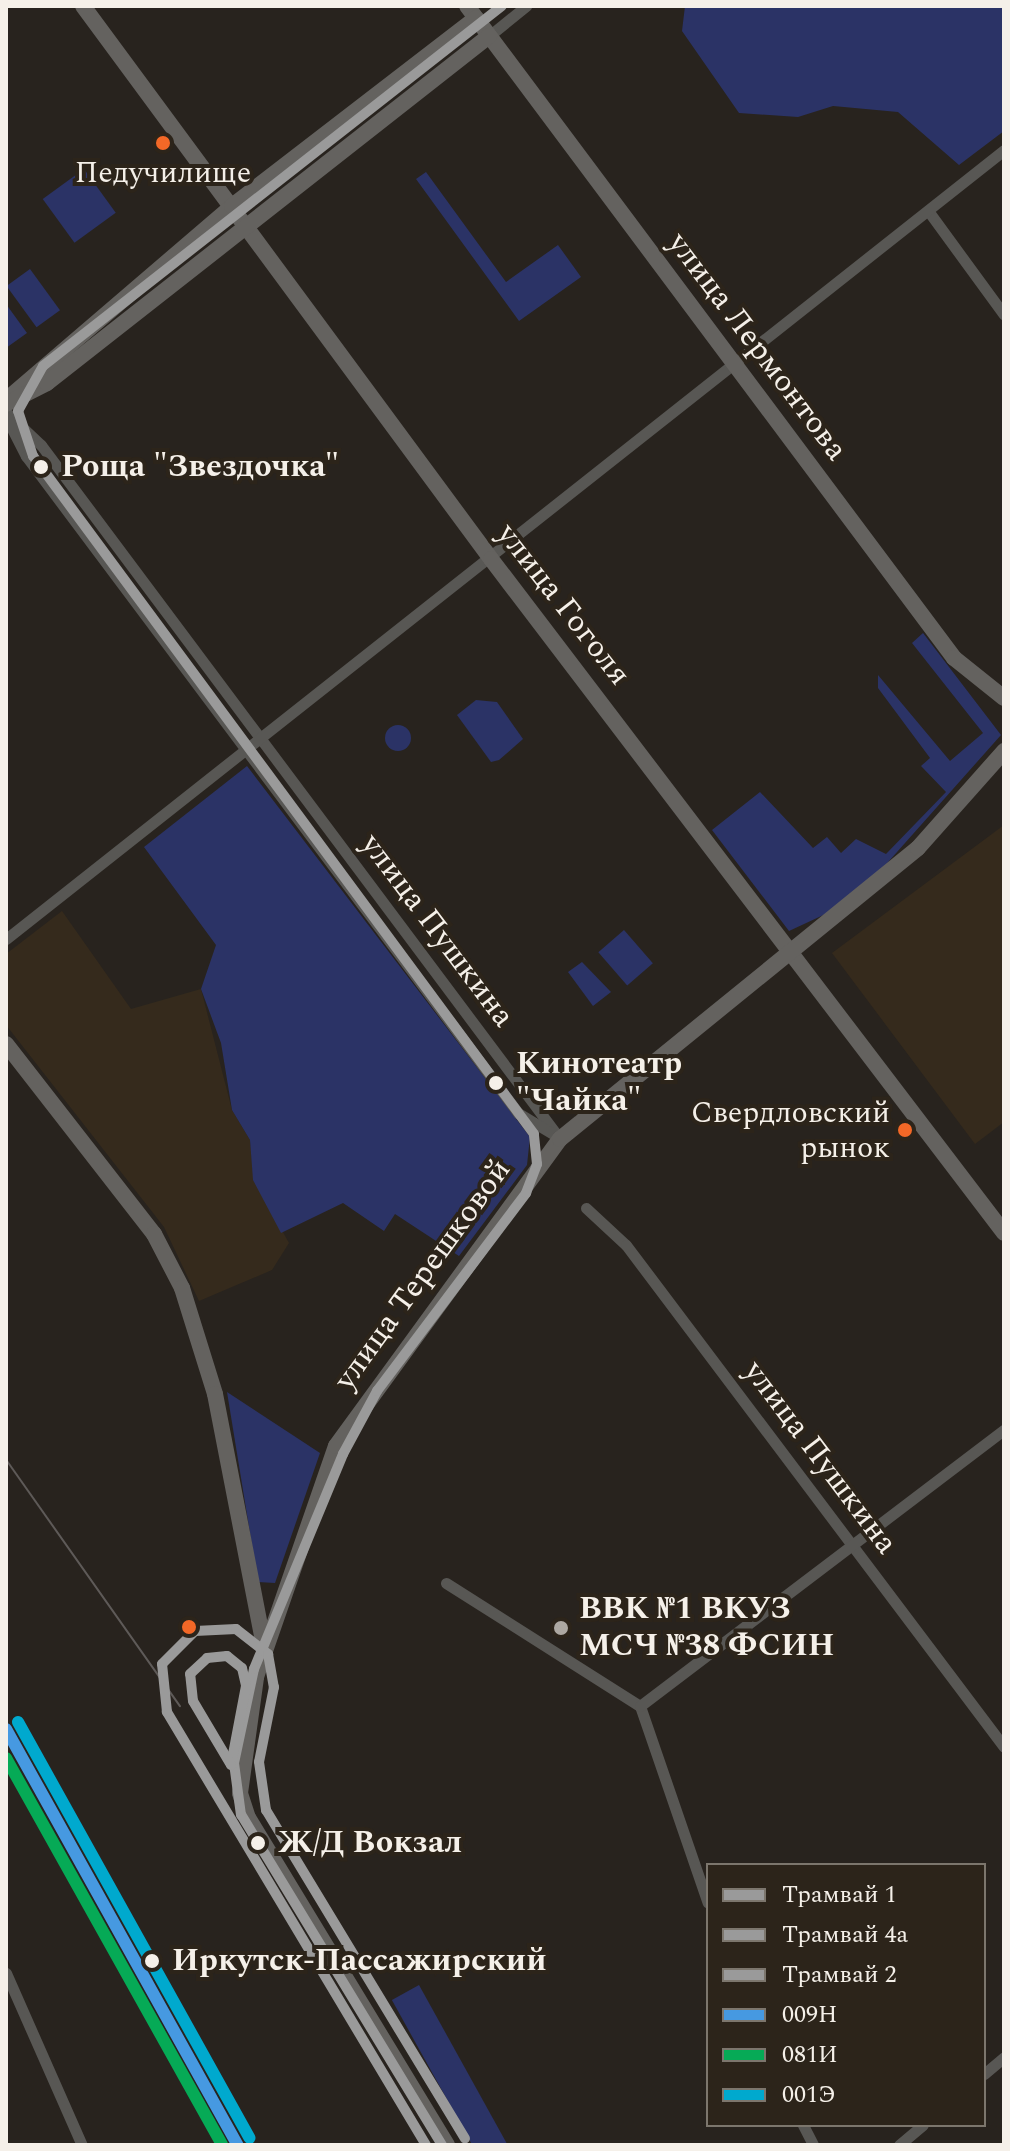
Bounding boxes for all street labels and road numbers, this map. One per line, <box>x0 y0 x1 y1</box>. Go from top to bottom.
street label: улица Лермонтова <box>659 225 855 469</box>
street label: улица Гоголя <box>488 516 638 694</box>
street label: улица Пушкина <box>352 827 522 1035</box>
street label: улица Терешковой <box>326 1152 520 1398</box>
street label: улица Пушкина <box>735 1354 905 1562</box>

